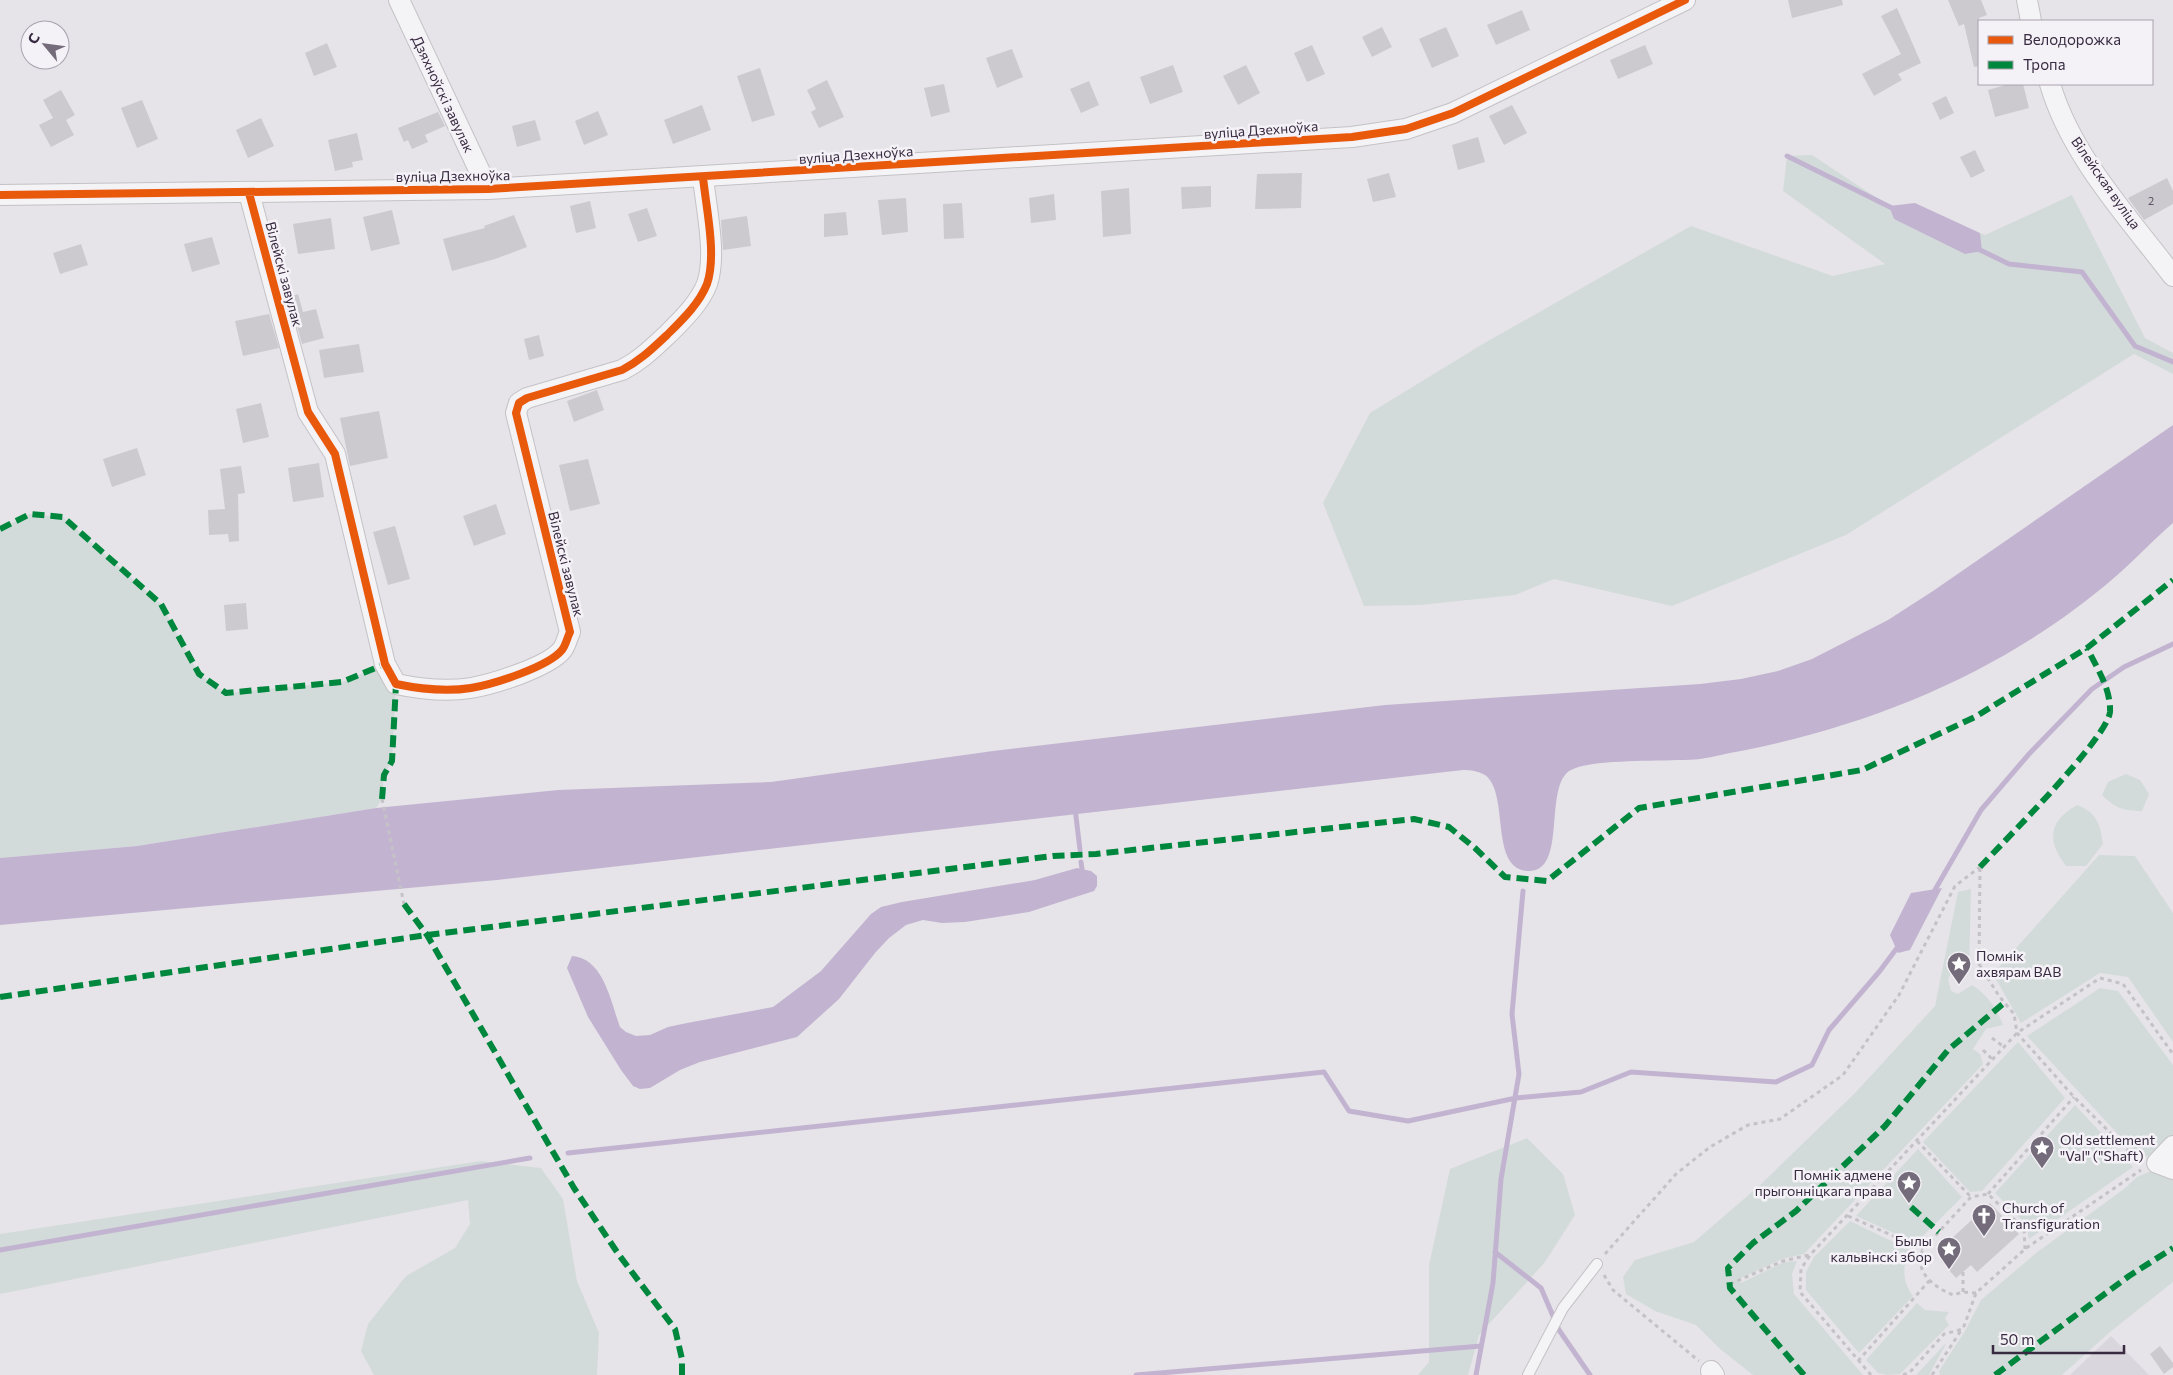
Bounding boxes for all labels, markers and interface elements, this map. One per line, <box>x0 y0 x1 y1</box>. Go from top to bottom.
north arrow <box>20 20 70 70</box>
legend <box>1978 20 2153 85</box>
text: С <box>23 30 43 47</box>
text: Велодорожка <box>2023 30 2121 48</box>
street label: Дзяхноўскі завулак <box>409 32 478 156</box>
text: Тропа <box>2023 55 2065 73</box>
street label: вуліца Дзехноўка <box>1203 117 1319 142</box>
street label: Вілейская вуліца <box>2068 133 2145 232</box>
street label: вуліца Дзехноўка <box>798 142 914 167</box>
street label: вуліца Дзехноўка <box>396 166 510 185</box>
house number: 2 <box>2148 194 2154 207</box>
street label: Вілейскі завулак <box>262 220 307 329</box>
street label: Вілейскі завулак <box>545 509 588 619</box>
place label: Помнік ахвярам ВАВ <box>1976 947 2061 980</box>
place icon: Помнік ахвярам ВАВ <box>1946 951 1972 985</box>
place label: Old settlement "Val" ("Shaft) <box>2060 1131 2155 1164</box>
place icon: Old settlement "Val" ("Shaft) <box>2029 1135 2055 1169</box>
place label: Помнік адмене прыгонніцкага права <box>1755 1166 1892 1199</box>
place icon: Помнік адмене прыгонніцкага права <box>1896 1170 1922 1204</box>
place label: Church of Transfiguration <box>2002 1199 2100 1232</box>
church icon: Church of Transfiguration <box>1971 1203 1997 1237</box>
place label: Былы кальвінскі збор <box>1830 1232 1932 1265</box>
place icon: Былы кальвінскі збор <box>1936 1236 1962 1270</box>
scale bar <box>1993 1322 2124 1354</box>
text: 50 m <box>2000 1330 2034 1348</box>

